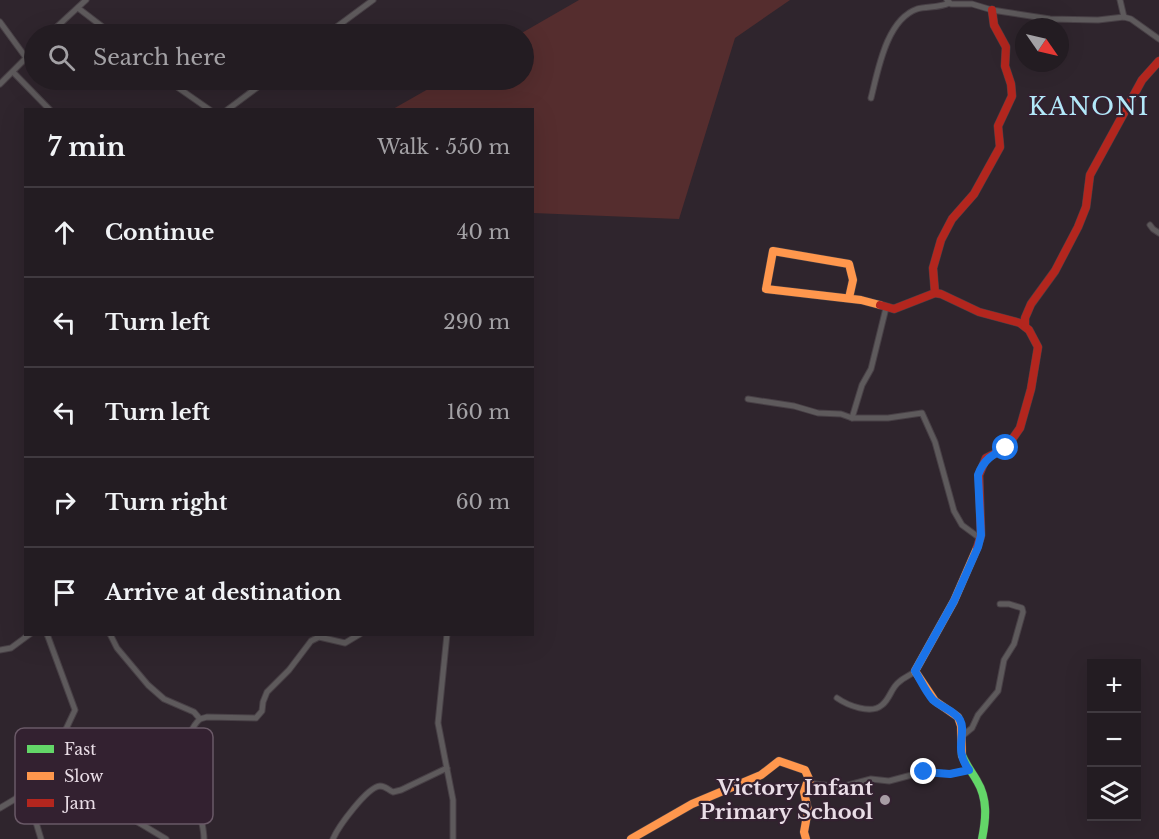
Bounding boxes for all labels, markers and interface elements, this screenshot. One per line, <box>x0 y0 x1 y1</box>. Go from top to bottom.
north arrow <box>1015 18 1069 72</box>
search box <box>24 24 534 90</box>
icon: search <box>45 41 78 74</box>
text: Search here <box>93 44 226 71</box>
district label: KANONI <box>1028 92 1150 121</box>
text: 7 min <box>48 131 125 163</box>
text: Walk · 550 m <box>377 135 510 159</box>
icon: ahead <box>48 216 81 249</box>
text: Continue <box>105 219 214 246</box>
text: 40 m <box>457 220 510 244</box>
icon: left <box>48 306 81 339</box>
text: Turn left <box>105 309 210 336</box>
text: 290 m <box>443 310 510 334</box>
icon: left <box>48 396 81 429</box>
text: Turn left <box>105 399 210 426</box>
text: 160 m <box>447 400 510 424</box>
route start <box>992 434 1018 460</box>
icon: right <box>48 486 81 519</box>
text: Turn right <box>105 489 227 516</box>
text: 60 m <box>456 490 510 514</box>
icon: arrive <box>48 576 81 609</box>
text: Arrive at destination <box>105 579 342 606</box>
map controls <box>1087 659 1141 821</box>
button: + <box>1087 659 1141 713</box>
button: − <box>1087 713 1141 767</box>
legend <box>15 728 213 824</box>
text: Fast <box>64 739 96 759</box>
route end <box>910 758 936 784</box>
text: Slow <box>64 766 104 786</box>
button: layers <box>1087 767 1141 821</box>
place label: Victory Infant Primary School <box>700 775 874 825</box>
text: Jam <box>62 793 96 813</box>
marker: Victory Infant Primary School <box>878 793 892 807</box>

